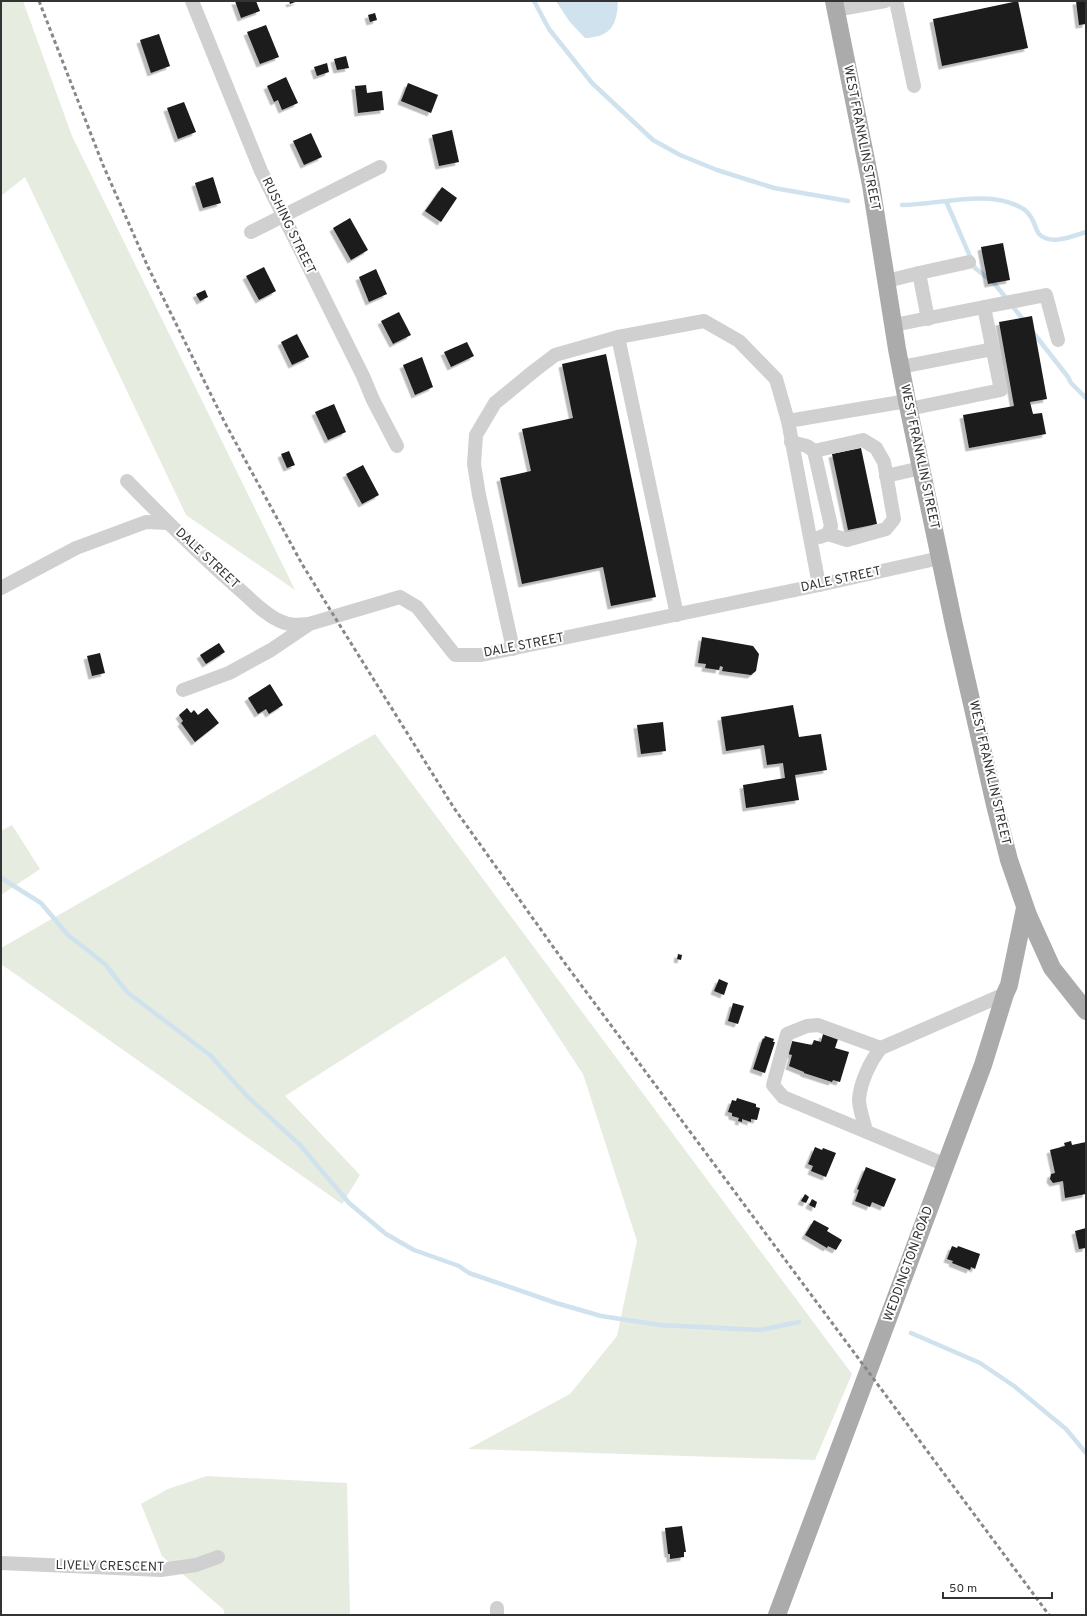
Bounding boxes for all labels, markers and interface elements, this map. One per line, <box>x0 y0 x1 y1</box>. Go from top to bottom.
street label: WEST FRANKLIN STREET <box>839 64 883 212</box>
street label: RUSHING STREET <box>258 175 318 277</box>
street label: WEST FRANKLIN STREET <box>896 383 942 531</box>
street label: DALE STREET <box>172 525 242 593</box>
street label: DALE STREET <box>799 564 883 596</box>
street label: DALE STREET <box>482 630 566 662</box>
street label: WEST FRANKLIN STREET <box>965 699 1013 847</box>
street label: WEDDINGTON ROAD <box>881 1204 937 1324</box>
street label: LIVELY CRESCENT <box>55 1558 165 1576</box>
scale bar <box>943 1574 1052 1600</box>
text: 50 m <box>949 1581 977 1597</box>

